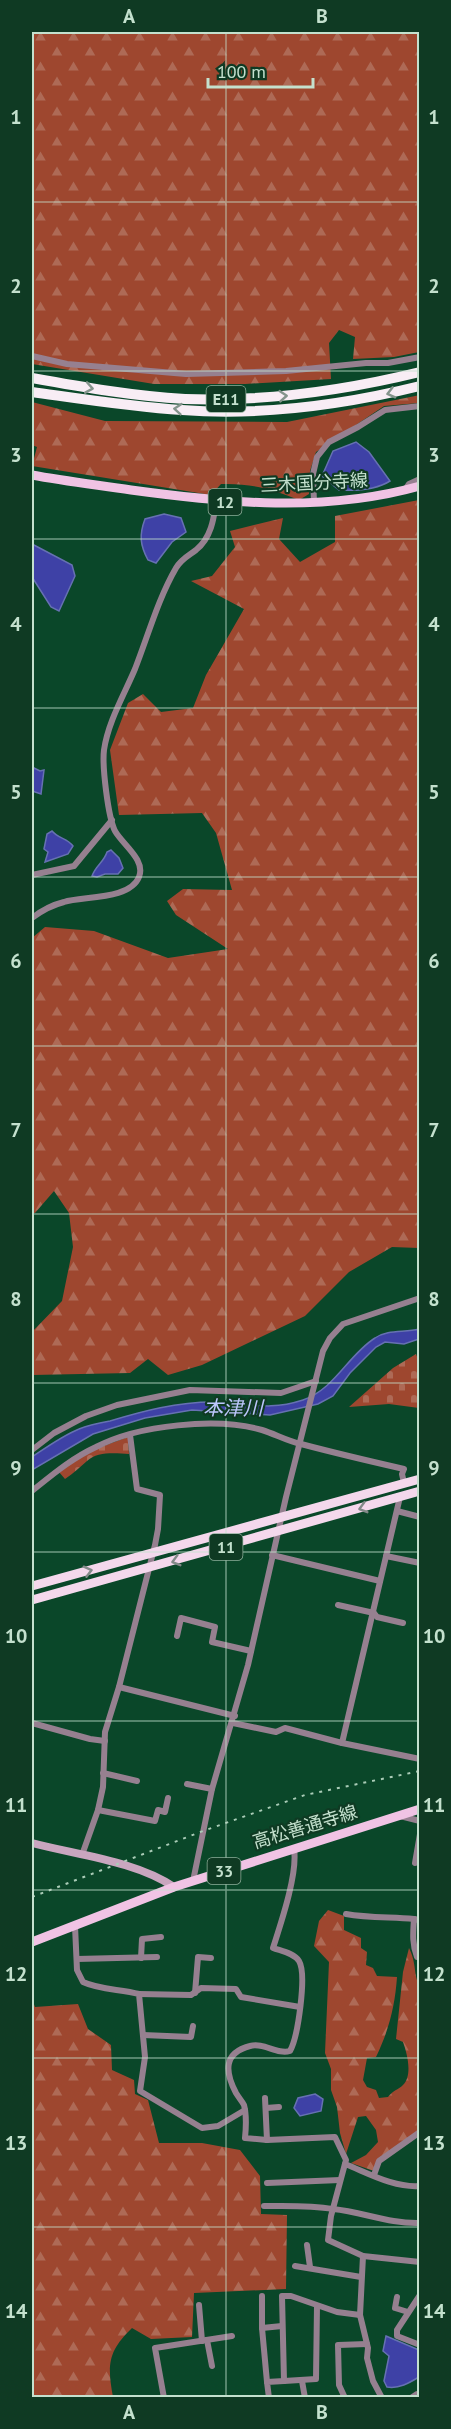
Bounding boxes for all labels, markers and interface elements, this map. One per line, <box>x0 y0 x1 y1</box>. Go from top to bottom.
text: A <box>123 3 136 29</box>
text: B <box>316 3 328 29</box>
scale bar <box>208 51 313 89</box>
text: 100 m <box>217 60 266 83</box>
text: 1 <box>10 104 22 130</box>
text: 1 <box>428 104 440 130</box>
text: 2 <box>10 273 22 299</box>
text: 2 <box>428 273 440 299</box>
one-way arrow <box>84 381 94 394</box>
road number: E11 <box>206 386 246 412</box>
one-way arrow <box>386 386 396 398</box>
one-way arrow <box>279 390 288 403</box>
one-way arrow <box>173 403 182 416</box>
text: 3 <box>10 442 22 468</box>
text: 3 <box>428 442 440 468</box>
street label: 三木国分寺線 <box>259 468 369 497</box>
road number: 12 <box>208 489 242 515</box>
text: 4 <box>10 611 22 637</box>
text: 4 <box>428 611 440 637</box>
text: 5 <box>10 779 22 805</box>
text: 5 <box>428 779 440 805</box>
text: 6 <box>10 948 22 974</box>
text: 6 <box>428 948 440 974</box>
text: 7 <box>10 1117 22 1143</box>
text: 7 <box>428 1117 440 1143</box>
text: 8 <box>10 1286 22 1312</box>
text: 8 <box>428 1286 440 1312</box>
water label: 本津川 <box>203 1395 265 1421</box>
text: 9 <box>10 1455 22 1481</box>
text: 9 <box>428 1455 440 1481</box>
one-way arrow <box>358 1501 369 1513</box>
road number: 11 <box>210 1534 242 1560</box>
one-way arrow <box>171 1554 182 1566</box>
one-way arrow <box>82 1566 93 1578</box>
text: 10 <box>5 1623 27 1649</box>
text: 10 <box>423 1623 445 1649</box>
text: 11 <box>5 1792 27 1818</box>
text: 11 <box>423 1792 445 1818</box>
street label: 高松善通寺線 <box>250 1800 360 1853</box>
road number: 33 <box>208 1858 240 1884</box>
text: 12 <box>5 1961 27 1987</box>
text: 12 <box>423 1961 445 1987</box>
text: 13 <box>5 2130 27 2156</box>
text: 13 <box>423 2130 445 2156</box>
text: 14 <box>5 2298 28 2324</box>
text: 14 <box>423 2298 446 2324</box>
text: A <box>123 2399 136 2425</box>
text: B <box>316 2399 328 2425</box>

